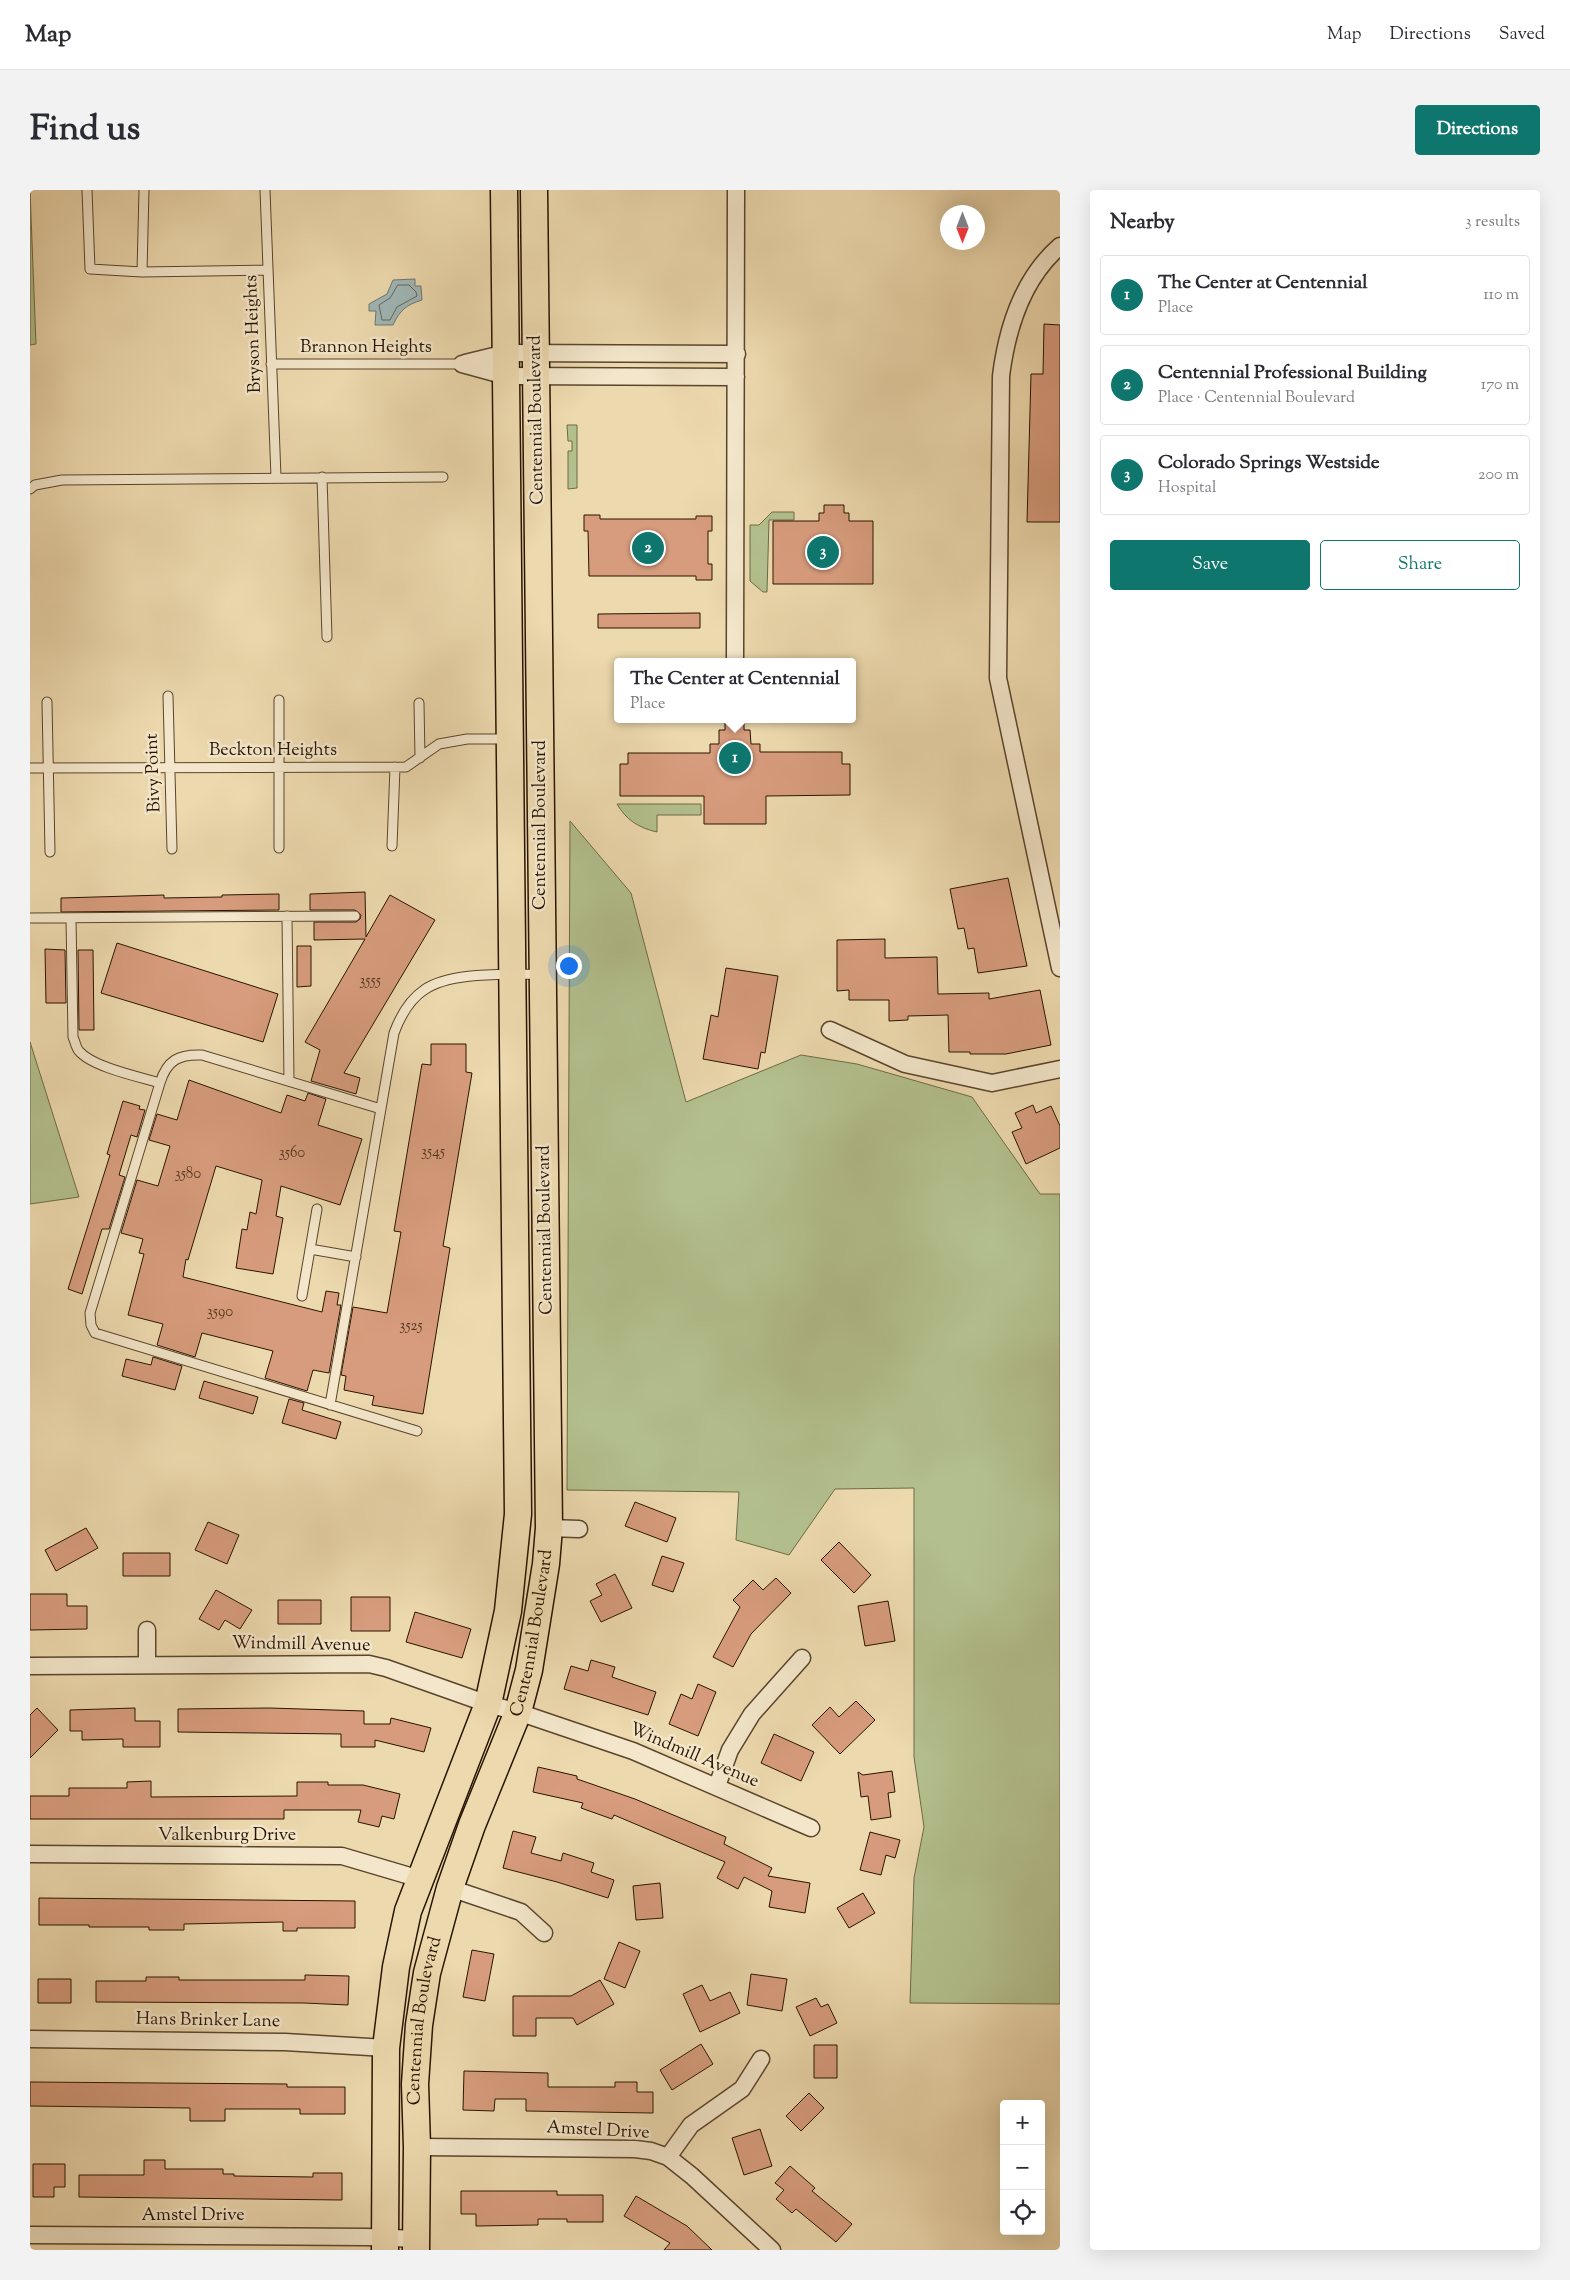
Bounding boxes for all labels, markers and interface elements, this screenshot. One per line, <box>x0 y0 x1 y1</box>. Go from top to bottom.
text: Map <box>25 18 71 52</box>
text: Map <box>1327 22 1362 48</box>
text: Directions <box>1390 22 1471 48</box>
text: Saved <box>1499 22 1545 48</box>
text: Find us <box>30 105 140 156</box>
button: Directions <box>1415 105 1540 155</box>
north arrow <box>940 205 985 250</box>
text: Nearby <box>1110 208 1175 238</box>
text: 3 results <box>1465 211 1520 234</box>
text: The Center at Centennial <box>1158 270 1367 297</box>
street label: Bryson Heights <box>239 274 269 394</box>
text: 1 <box>1124 284 1130 307</box>
text: 110 m <box>1483 284 1519 307</box>
text: Place <box>1158 297 1193 320</box>
street label: Brannon Heights <box>300 335 432 361</box>
street label: Centennial Boulevard <box>523 335 551 505</box>
text: Centennial Professional Building <box>1158 360 1427 387</box>
text: 2 <box>1123 374 1131 397</box>
text: 170 m <box>1481 374 1519 397</box>
text: Place · Centennial Boulevard <box>1158 387 1355 410</box>
text: Colorado Springs Westside <box>1158 450 1380 477</box>
text: 3 <box>1124 464 1130 487</box>
text: 200 m <box>1478 464 1519 487</box>
text: Hospital <box>1158 477 1216 500</box>
pin: 2 <box>632 529 664 567</box>
pin: 3 <box>807 533 839 571</box>
button: Save <box>1110 540 1310 590</box>
button: Share <box>1320 540 1520 590</box>
popup <box>614 658 856 723</box>
text: The Center at Centennial <box>630 666 840 693</box>
text: Place <box>630 693 666 716</box>
street label: Bivy Point <box>140 733 168 813</box>
street label: Beckton Heights <box>209 738 337 764</box>
pin: 1 <box>719 739 751 777</box>
street label: Centennial Boulevard <box>528 740 554 910</box>
your location <box>556 953 582 979</box>
house number: 3555 <box>359 971 381 992</box>
house number: 3545 <box>421 1142 445 1163</box>
house number: 3560 <box>279 1143 305 1164</box>
street label: Centennial Boulevard <box>532 1145 560 1315</box>
house number: 3580 <box>175 1164 201 1185</box>
house number: 3590 <box>207 1302 233 1323</box>
house number: 3525 <box>399 1316 423 1337</box>
street label: Centennial Boulevard <box>504 1548 560 1720</box>
street label: Windmill Avenue <box>231 1631 371 1659</box>
street label: Windmill Avenue <box>625 1717 763 1795</box>
street label: Valkenburg Drive <box>158 1823 296 1849</box>
street label: Centennial Boulevard <box>402 1934 449 2105</box>
street label: Hans Brinker Lane <box>136 2007 280 2035</box>
map controls <box>1000 2100 1045 2235</box>
button: + <box>1000 2100 1045 2145</box>
street label: Amstel Drive <box>546 2115 650 2147</box>
button: − <box>1000 2145 1045 2190</box>
button: locate <box>1000 2190 1045 2235</box>
street label: Amstel Drive <box>141 2203 245 2229</box>

